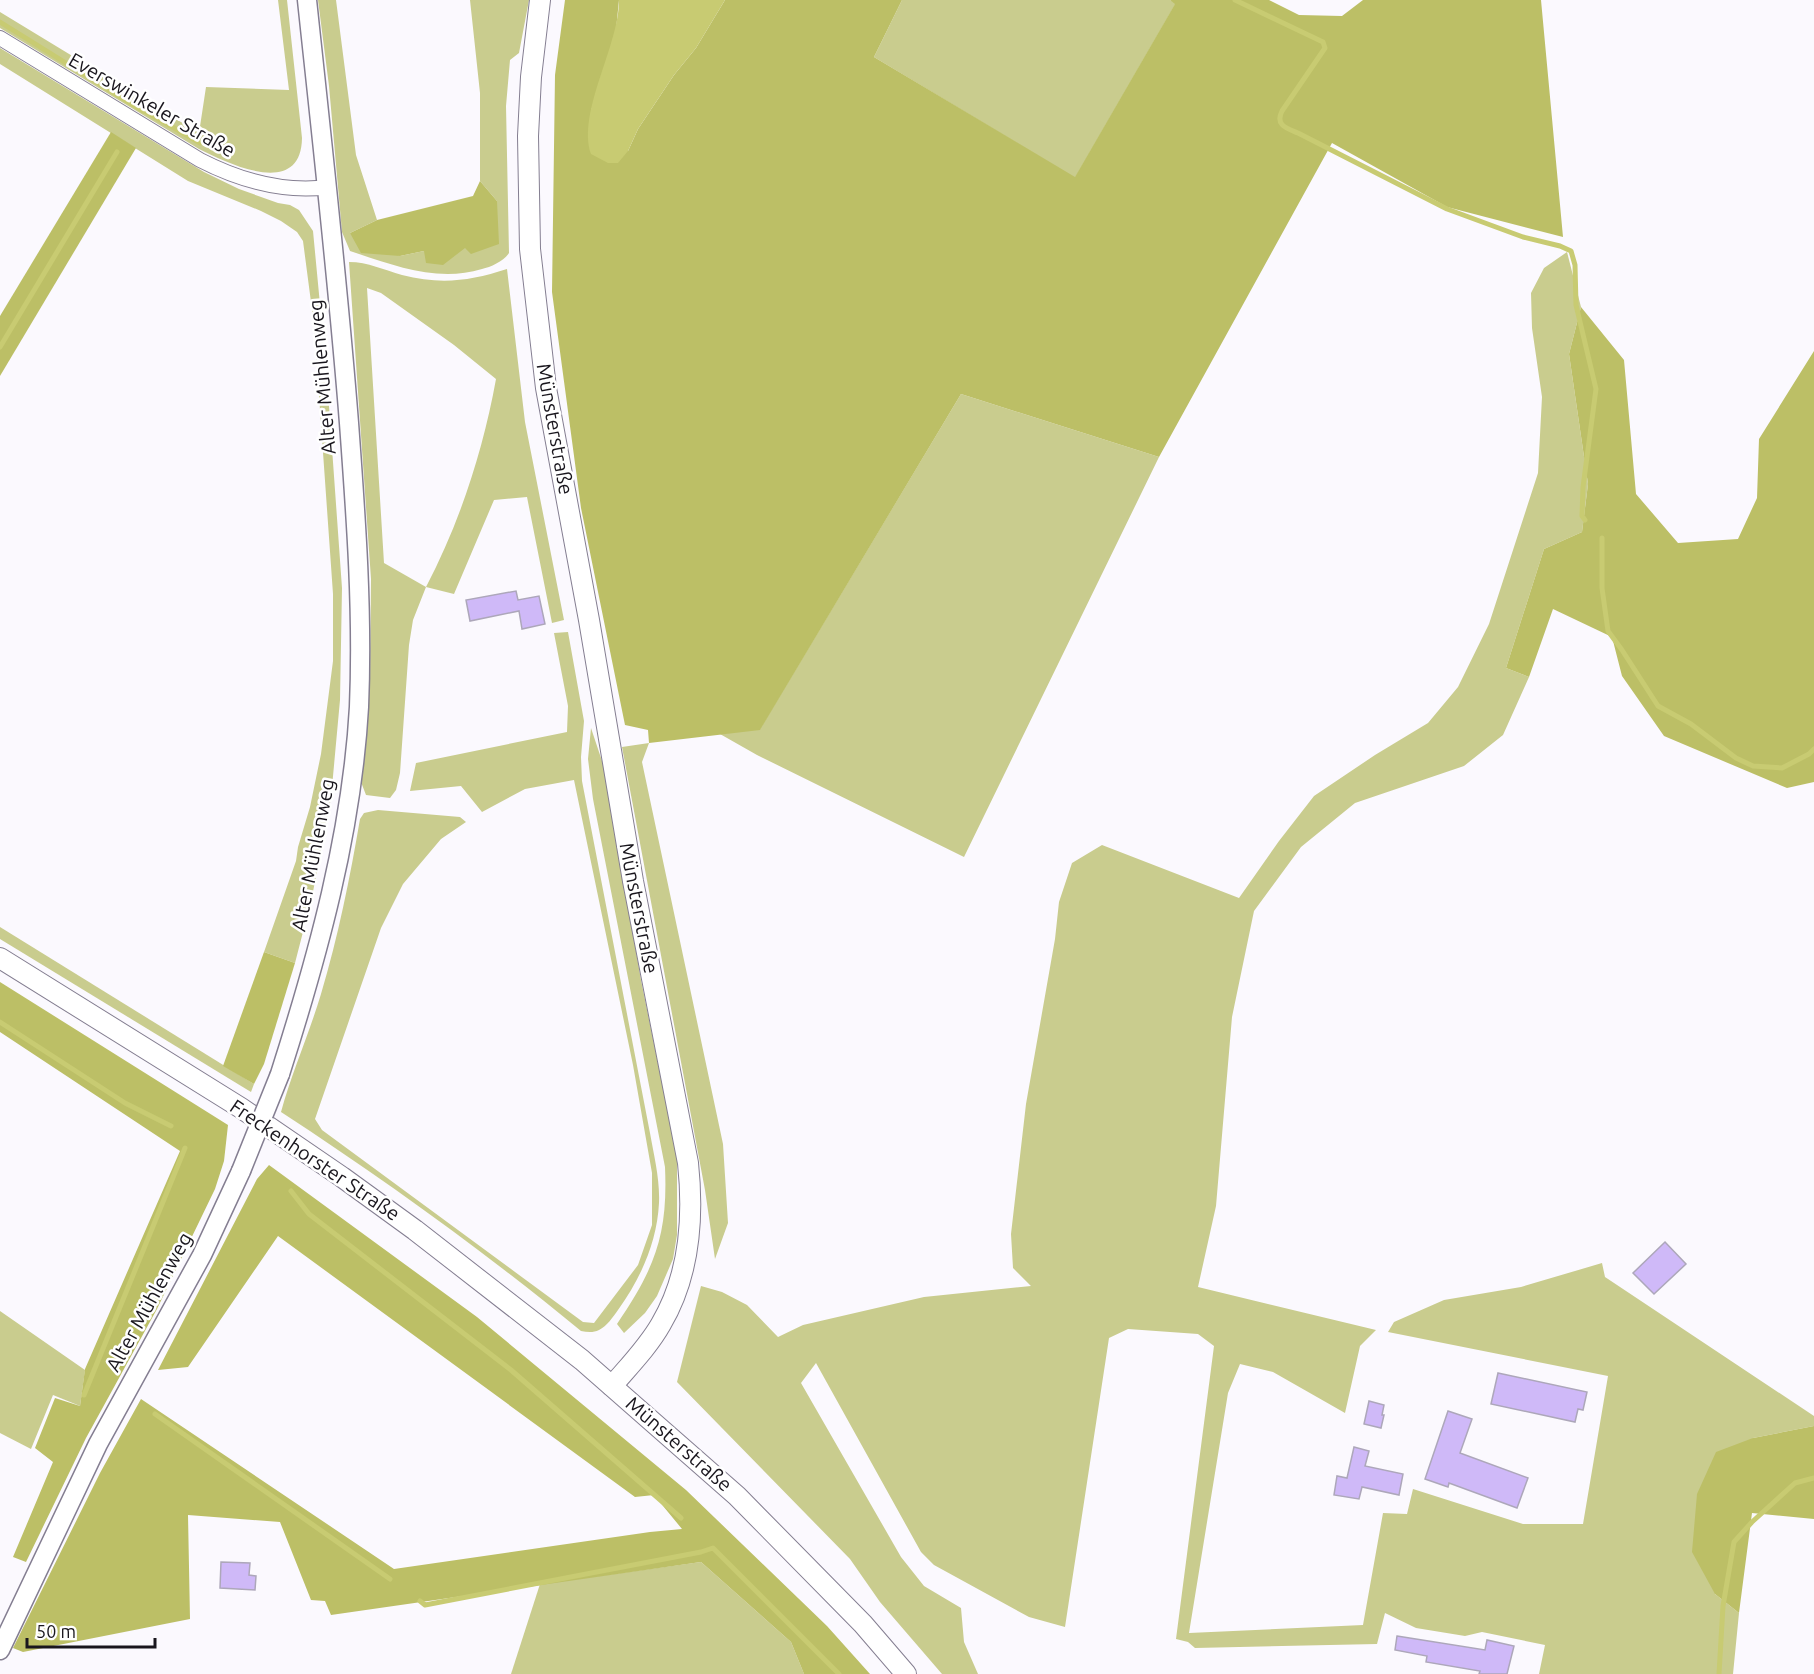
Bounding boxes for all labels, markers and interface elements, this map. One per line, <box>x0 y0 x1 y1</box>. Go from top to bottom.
street label: Everswinkeler Straße <box>65 48 240 162</box>
street label: Alter Mühlenweg <box>303 299 340 455</box>
street label: Münsterstraße <box>533 362 578 496</box>
street label: Alter Mühlenweg <box>286 777 339 933</box>
street label: Münsterstraße <box>616 841 663 975</box>
street label: Freckenhorster Straße <box>226 1094 405 1225</box>
street label: Alter Mühlenweg <box>101 1228 196 1375</box>
street label: Münsterstraße <box>622 1391 737 1496</box>
scale bar <box>27 1611 154 1649</box>
text: 50 m <box>36 1621 76 1641</box>

